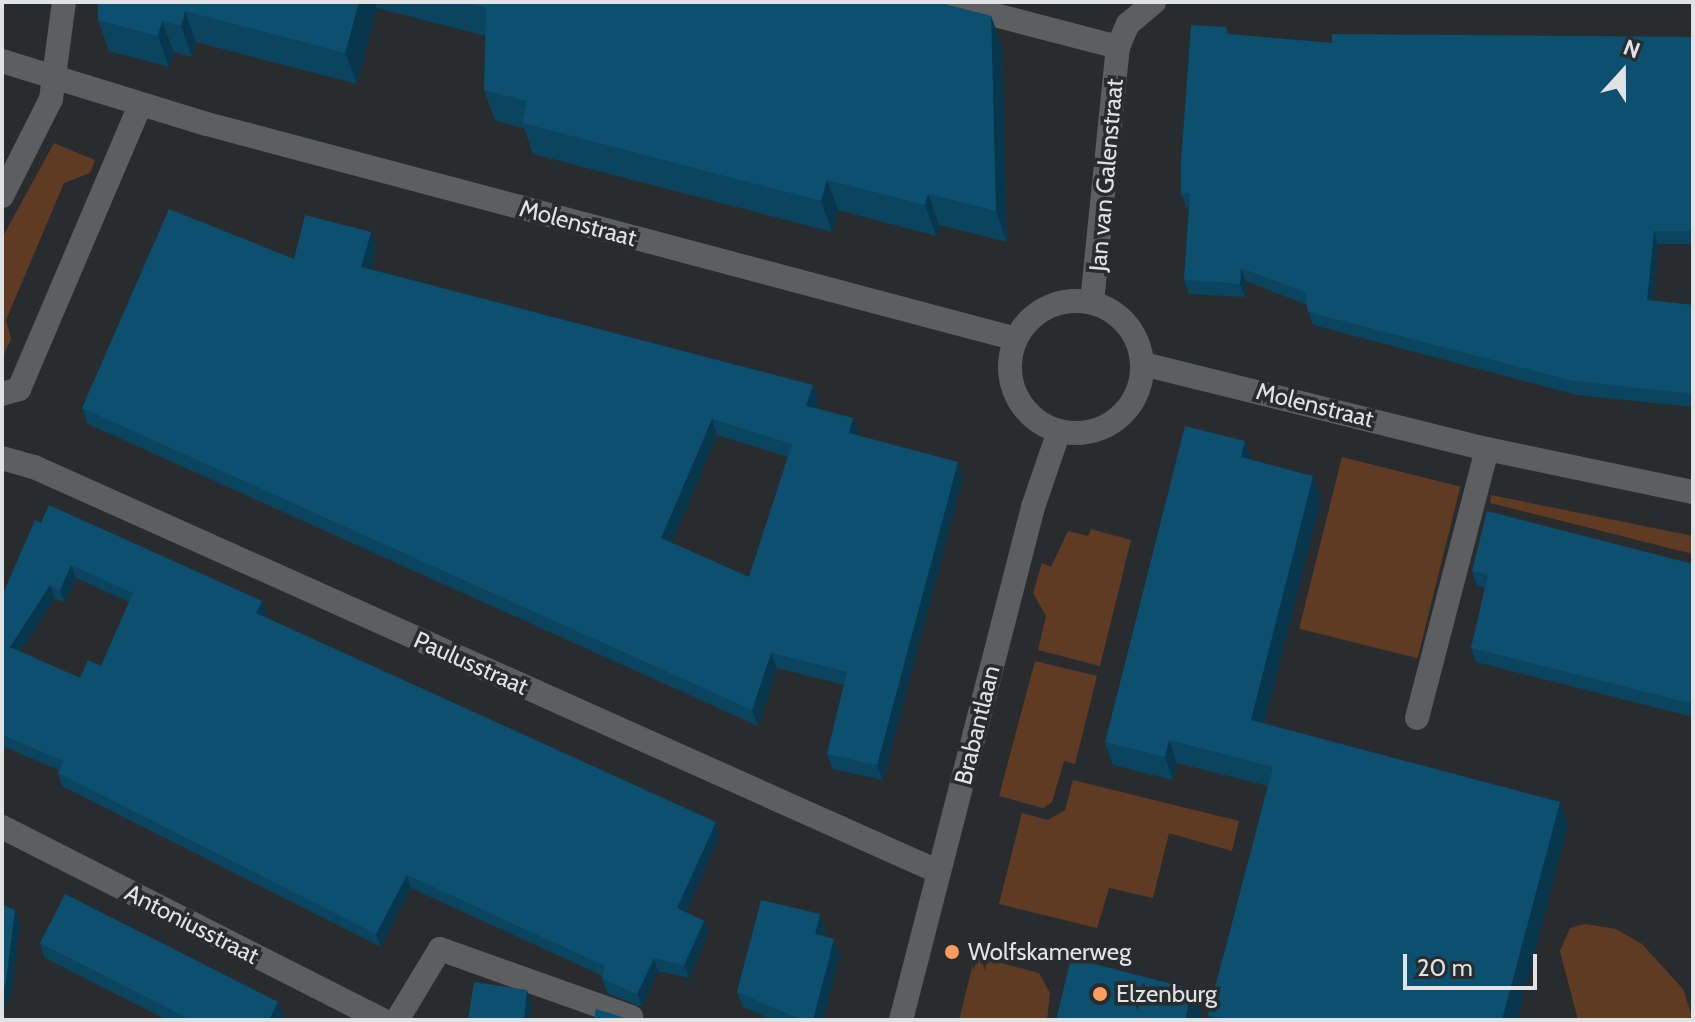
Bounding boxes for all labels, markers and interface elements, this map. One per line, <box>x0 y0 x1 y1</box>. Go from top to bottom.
north arrow <box>1583 32 1663 112</box>
text: N <box>1620 34 1644 65</box>
street label: Jan van Galenstraat <box>1083 77 1129 273</box>
street label: Molenstraat <box>516 194 640 252</box>
street label: Molenstraat <box>1253 377 1377 433</box>
street label: Paulusstraat <box>409 625 533 701</box>
street label: Brabantlaan <box>948 663 1006 787</box>
street label: Antoniusstraat <box>120 878 264 970</box>
place label: Wolfskamerweg <box>968 938 1131 966</box>
scale bar <box>1407 938 1541 988</box>
marker: Wolfskamerweg <box>943 943 961 961</box>
text: 20 m <box>1417 953 1473 982</box>
place label: Elzenburg <box>1116 980 1217 1008</box>
marker: Elzenburg <box>1091 985 1109 1003</box>

